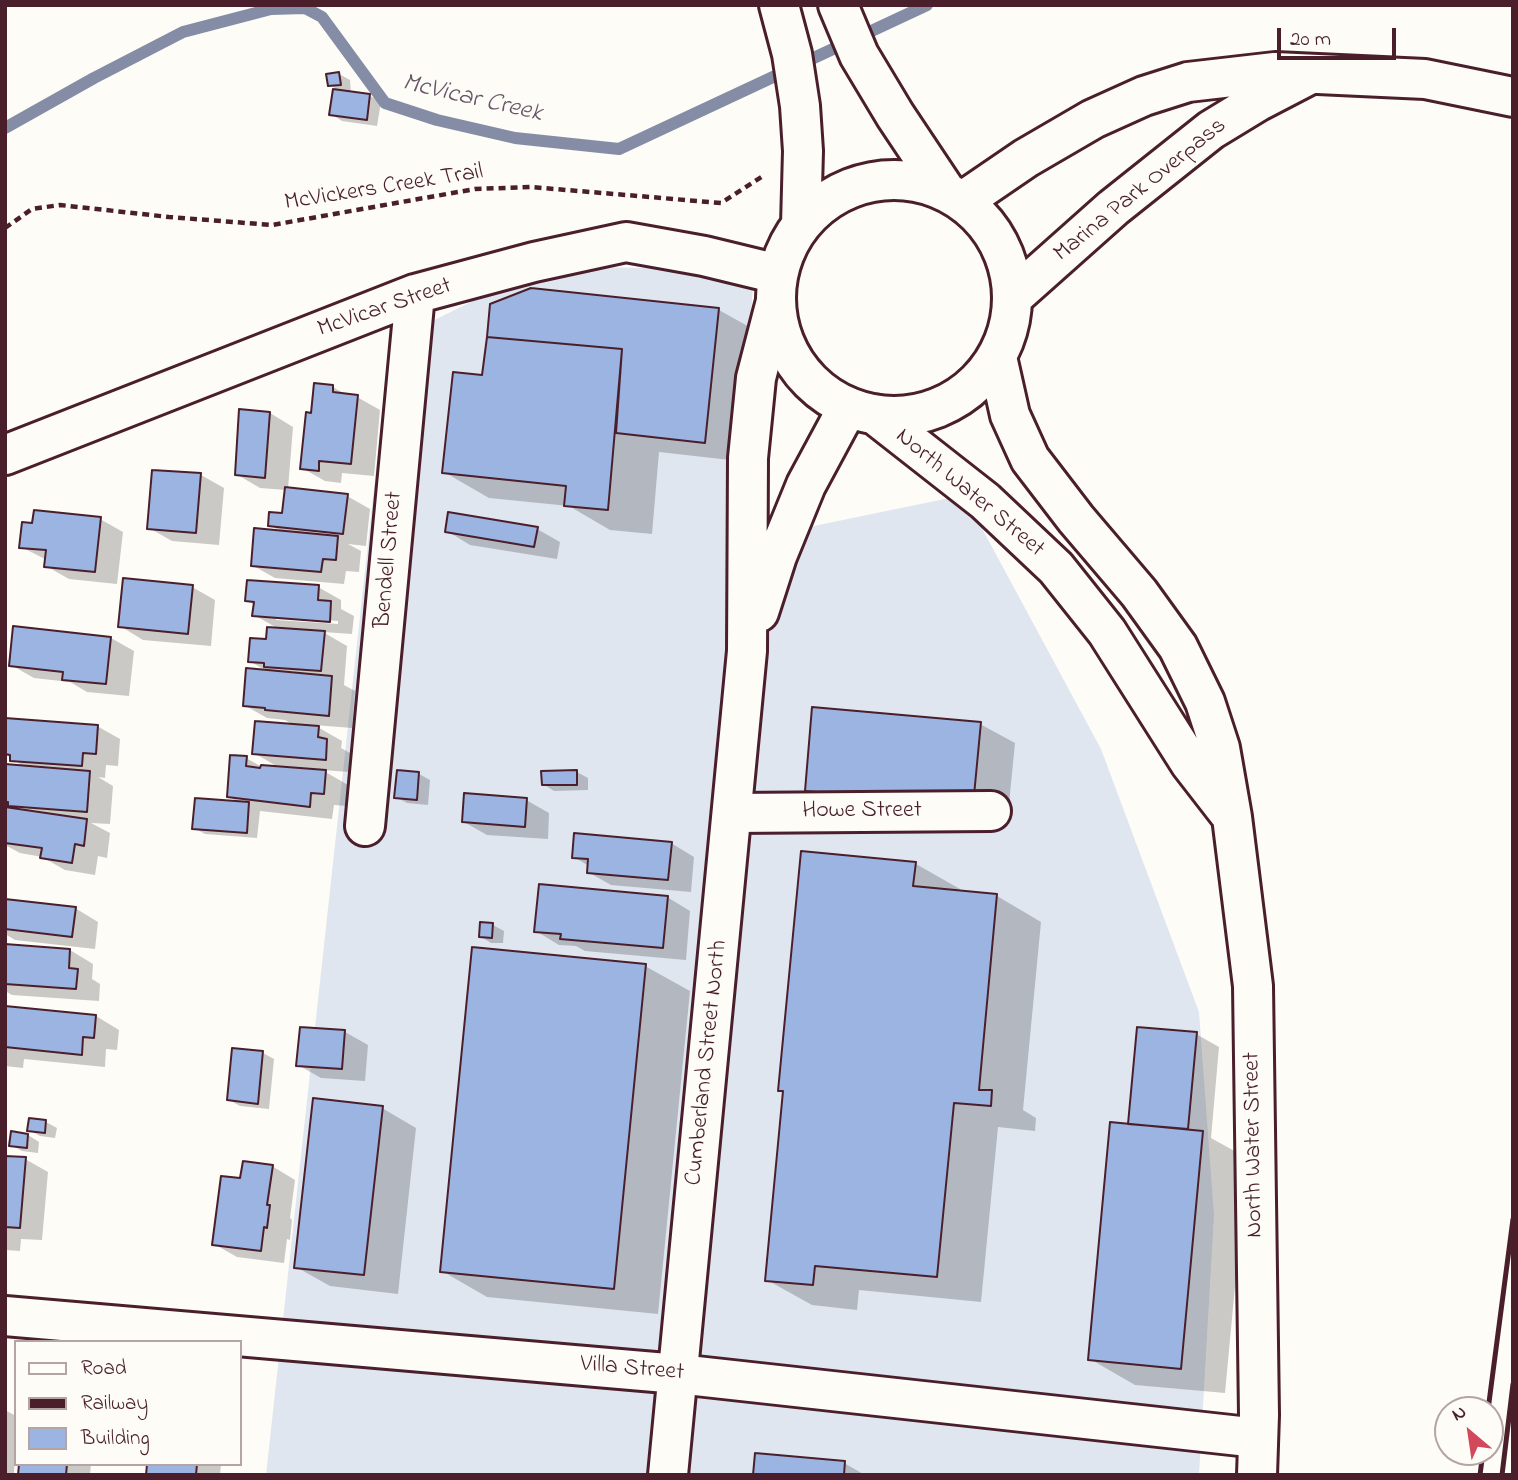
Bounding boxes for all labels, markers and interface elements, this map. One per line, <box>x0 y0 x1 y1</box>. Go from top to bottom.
scale bar <box>1280 14 1399 58</box>
text: 20 m <box>1290 25 1331 55</box>
water label: McVicar Creek <box>399 69 545 131</box>
street label: Marina Park Overpass <box>1049 113 1233 269</box>
street label: McVickers Creek Trail <box>283 159 485 219</box>
street label: McVicar Street <box>314 273 456 345</box>
street label: North Water Street <box>889 423 1049 565</box>
street label: Bendell Street <box>370 490 410 630</box>
street label: Howe Street <box>802 798 922 826</box>
street label: Cumberland Street North <box>681 939 735 1187</box>
street label: North Water Street <box>1239 1052 1271 1238</box>
legend <box>14 1340 242 1466</box>
street label: Villa Street <box>579 1351 685 1389</box>
text: Road <box>81 1354 127 1384</box>
text: Railway <box>81 1389 148 1419</box>
north arrow <box>1434 1396 1504 1466</box>
text: N <box>1447 1399 1472 1429</box>
text: Building <box>81 1424 150 1454</box>

